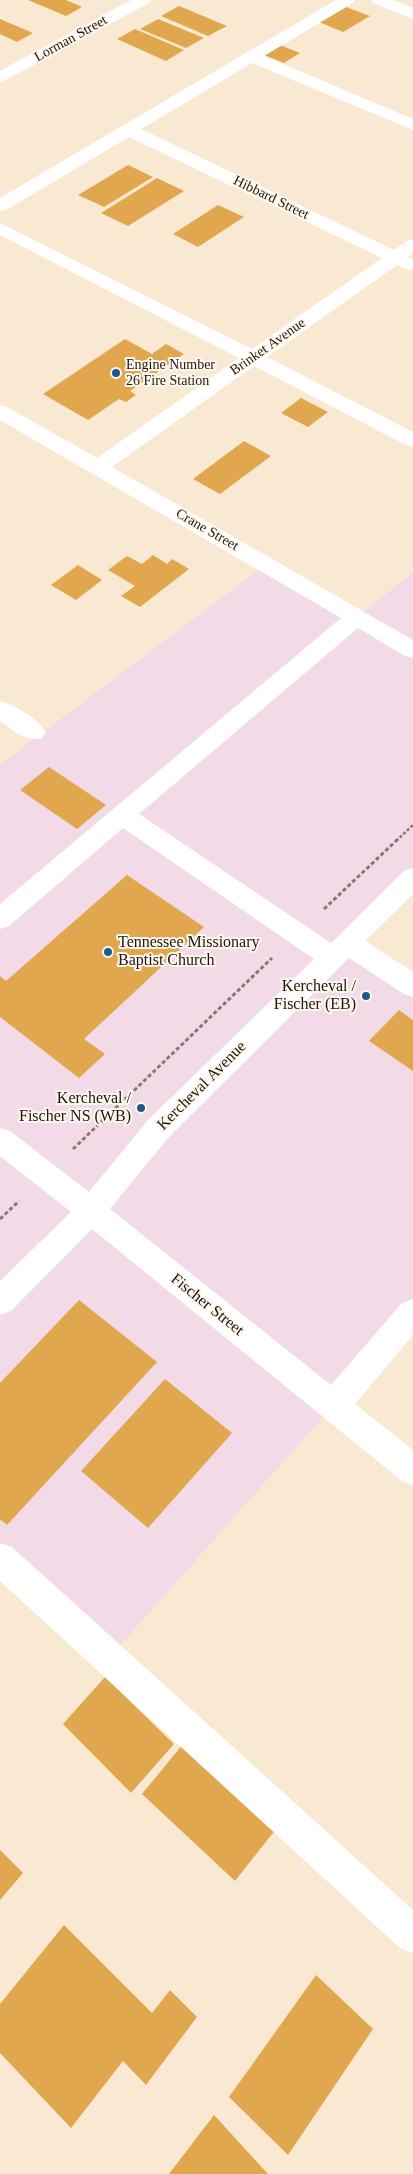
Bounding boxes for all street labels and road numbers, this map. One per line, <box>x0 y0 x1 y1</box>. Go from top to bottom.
street label: Lorman Street <box>32 12 110 66</box>
street label: Hibbard Street <box>230 172 312 224</box>
street label: Brinket Avenue <box>227 315 309 379</box>
street label: Crane Street <box>173 505 241 555</box>
street label: Kercheval Avenue <box>153 1037 251 1135</box>
street label: Fischer Street <box>167 1270 247 1340</box>

